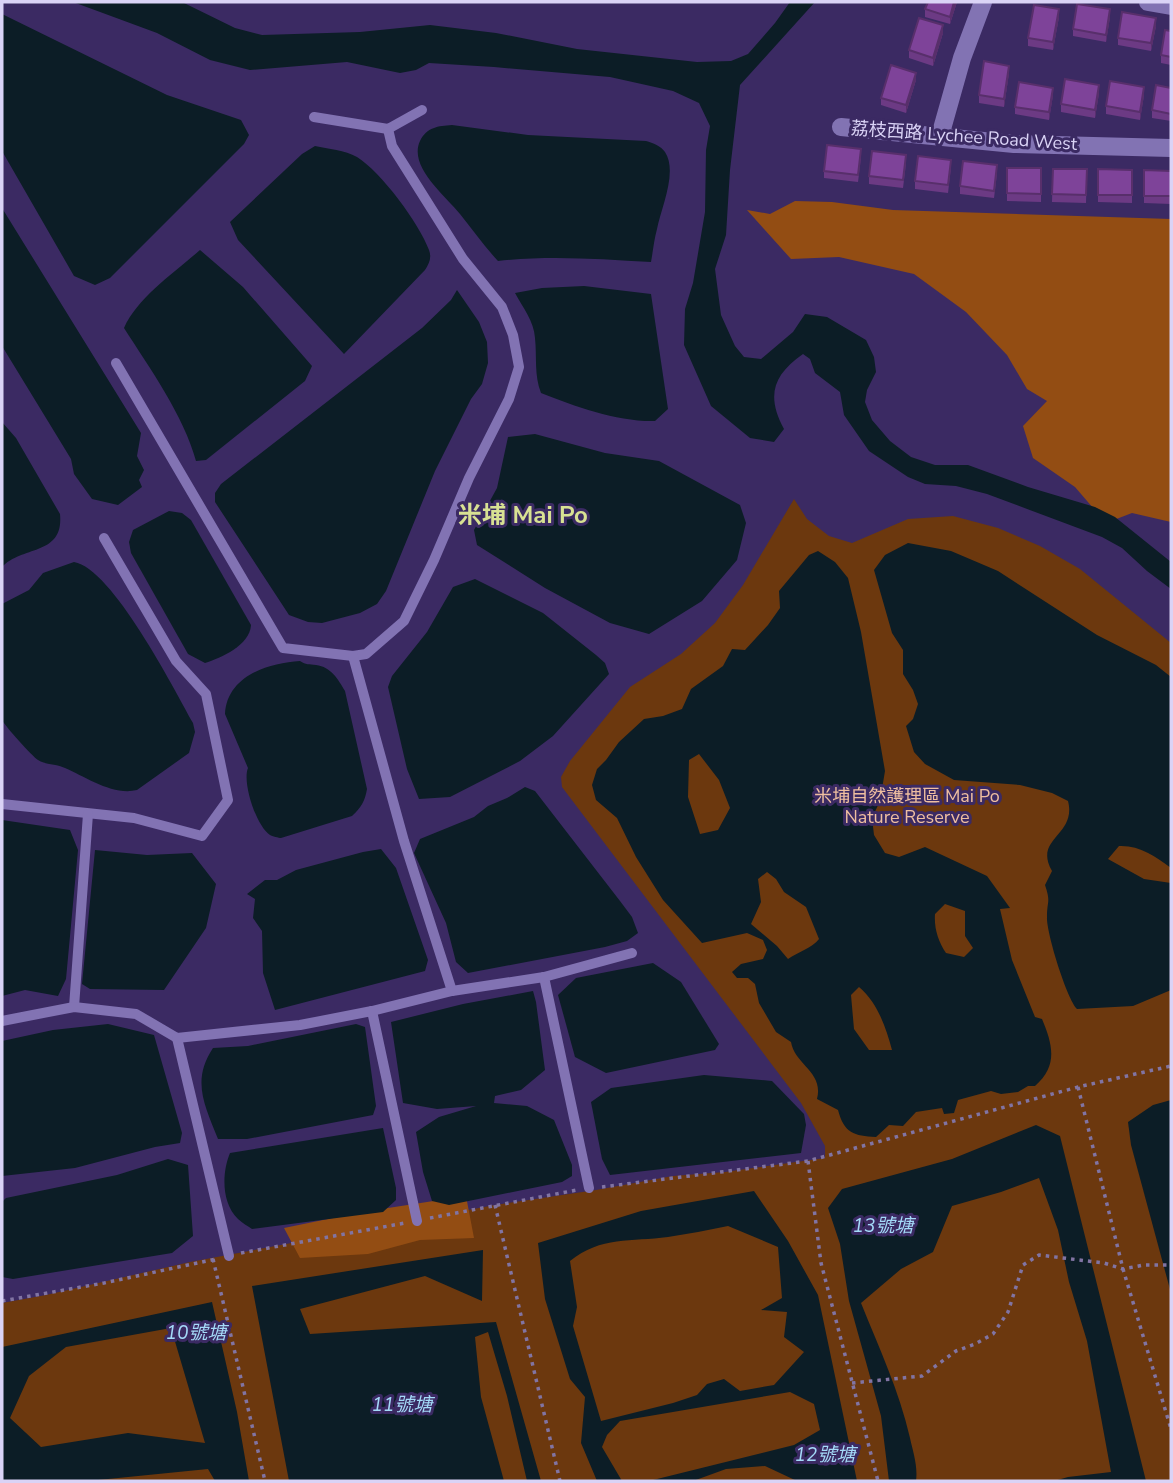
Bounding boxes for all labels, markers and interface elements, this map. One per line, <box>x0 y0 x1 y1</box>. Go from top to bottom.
street label: 荔枝西路 Lychee Road West <box>850 116 1079 156</box>
district label: 米埔 Mai Po <box>458 499 588 531</box>
park label: 米埔自然護理區 Mai Po Nature Reserve <box>814 784 1000 829</box>
water label: 13號塘 <box>853 1213 916 1239</box>
water label: 10號塘 <box>166 1320 229 1346</box>
water label: 11號塘 <box>372 1392 435 1418</box>
water label: 12號塘 <box>795 1442 858 1468</box>

